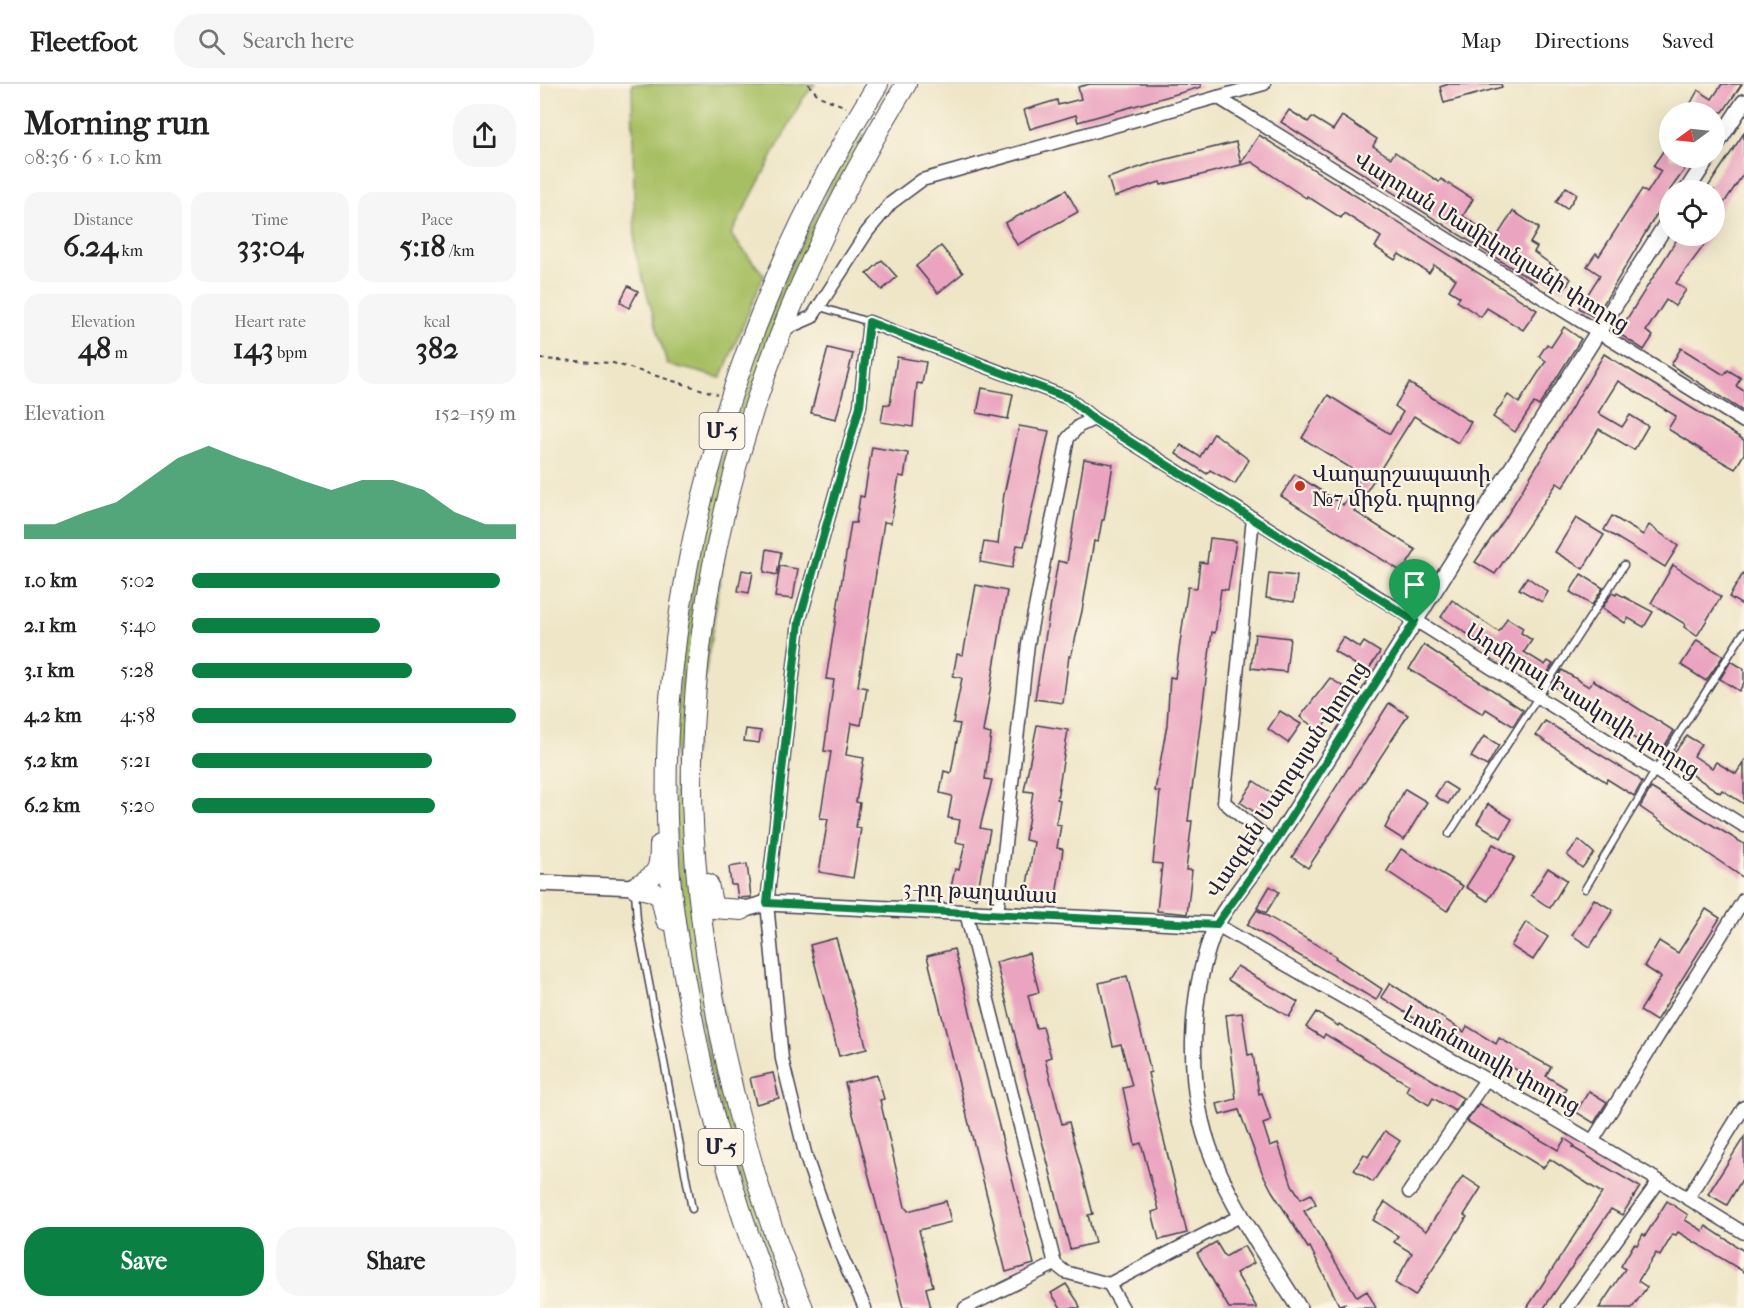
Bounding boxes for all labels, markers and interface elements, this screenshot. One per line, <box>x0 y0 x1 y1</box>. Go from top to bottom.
search box <box>174 14 594 68</box>
text: Fleetfoot <box>30 25 138 58</box>
icon: search <box>195 25 228 58</box>
text: Search here <box>243 28 354 54</box>
text: Map <box>1461 29 1501 53</box>
text: Directions <box>1534 29 1629 53</box>
text: Saved <box>1662 29 1714 53</box>
north arrow <box>1659 102 1725 168</box>
map controls <box>1659 102 1725 246</box>
text: Morning run <box>24 104 209 143</box>
button: share <box>453 104 516 167</box>
text: 08:36 · 6 × 1.0 km <box>24 146 162 169</box>
street label: Վարդան Մամիկոնյանի փողոց <box>1349 146 1634 338</box>
button: locate <box>1659 180 1725 246</box>
text: Distance <box>73 210 133 229</box>
text: Time <box>252 210 288 229</box>
text: Pace <box>421 210 453 229</box>
text: 6.24 <box>63 229 118 264</box>
text: 33:04 <box>237 229 303 264</box>
text: 5:18 <box>400 229 446 264</box>
text: km <box>118 241 143 260</box>
text: /km <box>446 241 474 260</box>
text: Elevation <box>71 312 135 331</box>
text: Heart rate <box>234 312 306 331</box>
text: kcal <box>424 312 450 331</box>
text: 48 <box>78 331 111 366</box>
text: 143 <box>233 331 274 366</box>
text: 382 <box>416 331 458 366</box>
text: m <box>111 343 128 362</box>
text: bpm <box>274 343 307 362</box>
text: Elevation <box>24 402 105 425</box>
text: 152–159 m <box>434 402 516 425</box>
road number: Մ-5 <box>700 413 744 449</box>
place label: Վաղարշապատի №7 միջն. դպրոց <box>1312 461 1491 512</box>
marker: Վաղարշապատի №7 միջն. դպրոց <box>1293 479 1307 493</box>
pin <box>1389 559 1440 621</box>
icon: arrive <box>1398 568 1431 601</box>
text: 1.0 km <box>24 569 77 592</box>
text: 5:02 <box>120 569 155 592</box>
text: 2.1 km <box>24 614 77 637</box>
text: 5:40 <box>120 614 156 637</box>
street label: Ադմիրալ Իսակովի փողոց <box>1461 618 1704 784</box>
street label: Վազգեն Սարգսյան փողոց <box>1200 656 1373 903</box>
text: 3.1 km <box>24 659 74 682</box>
text: 5:28 <box>120 659 154 682</box>
text: 4.2 km <box>24 704 82 727</box>
text: 4:58 <box>120 704 155 727</box>
text: 5.2 km <box>24 749 78 772</box>
text: 5:21 <box>120 749 151 772</box>
text: 6.2 km <box>24 794 80 817</box>
text: 5:20 <box>120 794 155 817</box>
street label: 3-րդ թաղամաս <box>902 875 1058 909</box>
street label: Լոմոնոսովի փողոց <box>1398 1000 1585 1119</box>
road number: Մ-5 <box>698 1129 744 1165</box>
button: Save <box>24 1227 264 1296</box>
button: Share <box>276 1227 516 1296</box>

